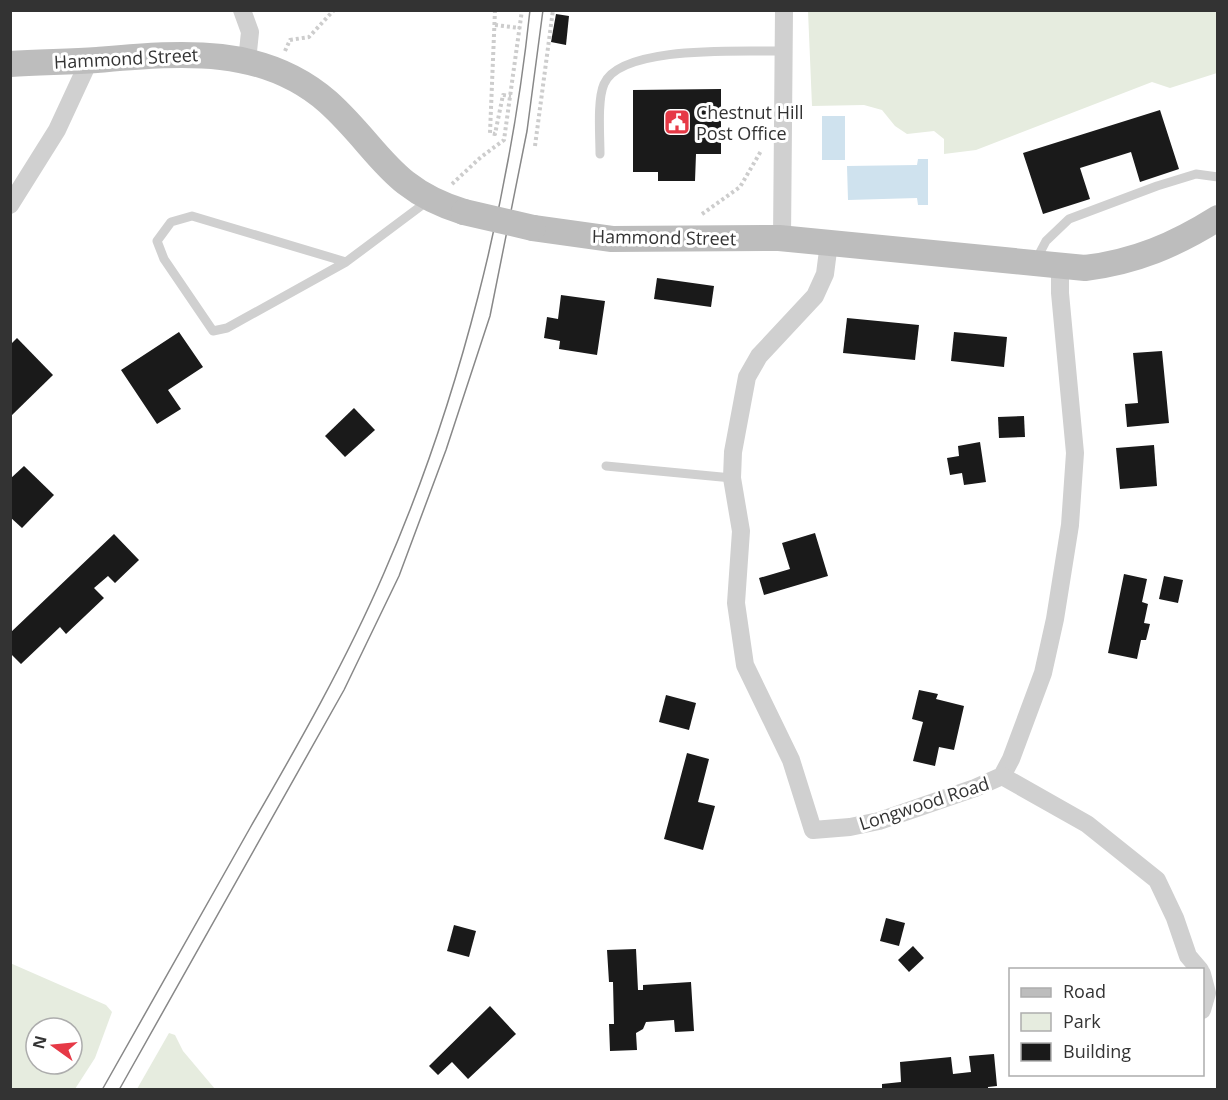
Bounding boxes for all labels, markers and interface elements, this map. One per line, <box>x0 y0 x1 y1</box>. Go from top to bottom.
street label: Hammond Street <box>53 42 199 74</box>
place label: Chestnut Hill Post Office <box>696 100 804 145</box>
public building icon: Chestnut Hill Post Office <box>662 107 692 137</box>
street label: Hammond Street <box>592 224 736 250</box>
street label: Longwood Road <box>856 771 992 835</box>
legend <box>1009 968 1204 1076</box>
text: Road <box>1063 979 1106 1003</box>
text: Park <box>1063 1009 1101 1033</box>
north arrow <box>24 1016 84 1076</box>
text: N <box>27 1033 52 1051</box>
text: Building <box>1063 1039 1131 1063</box>

